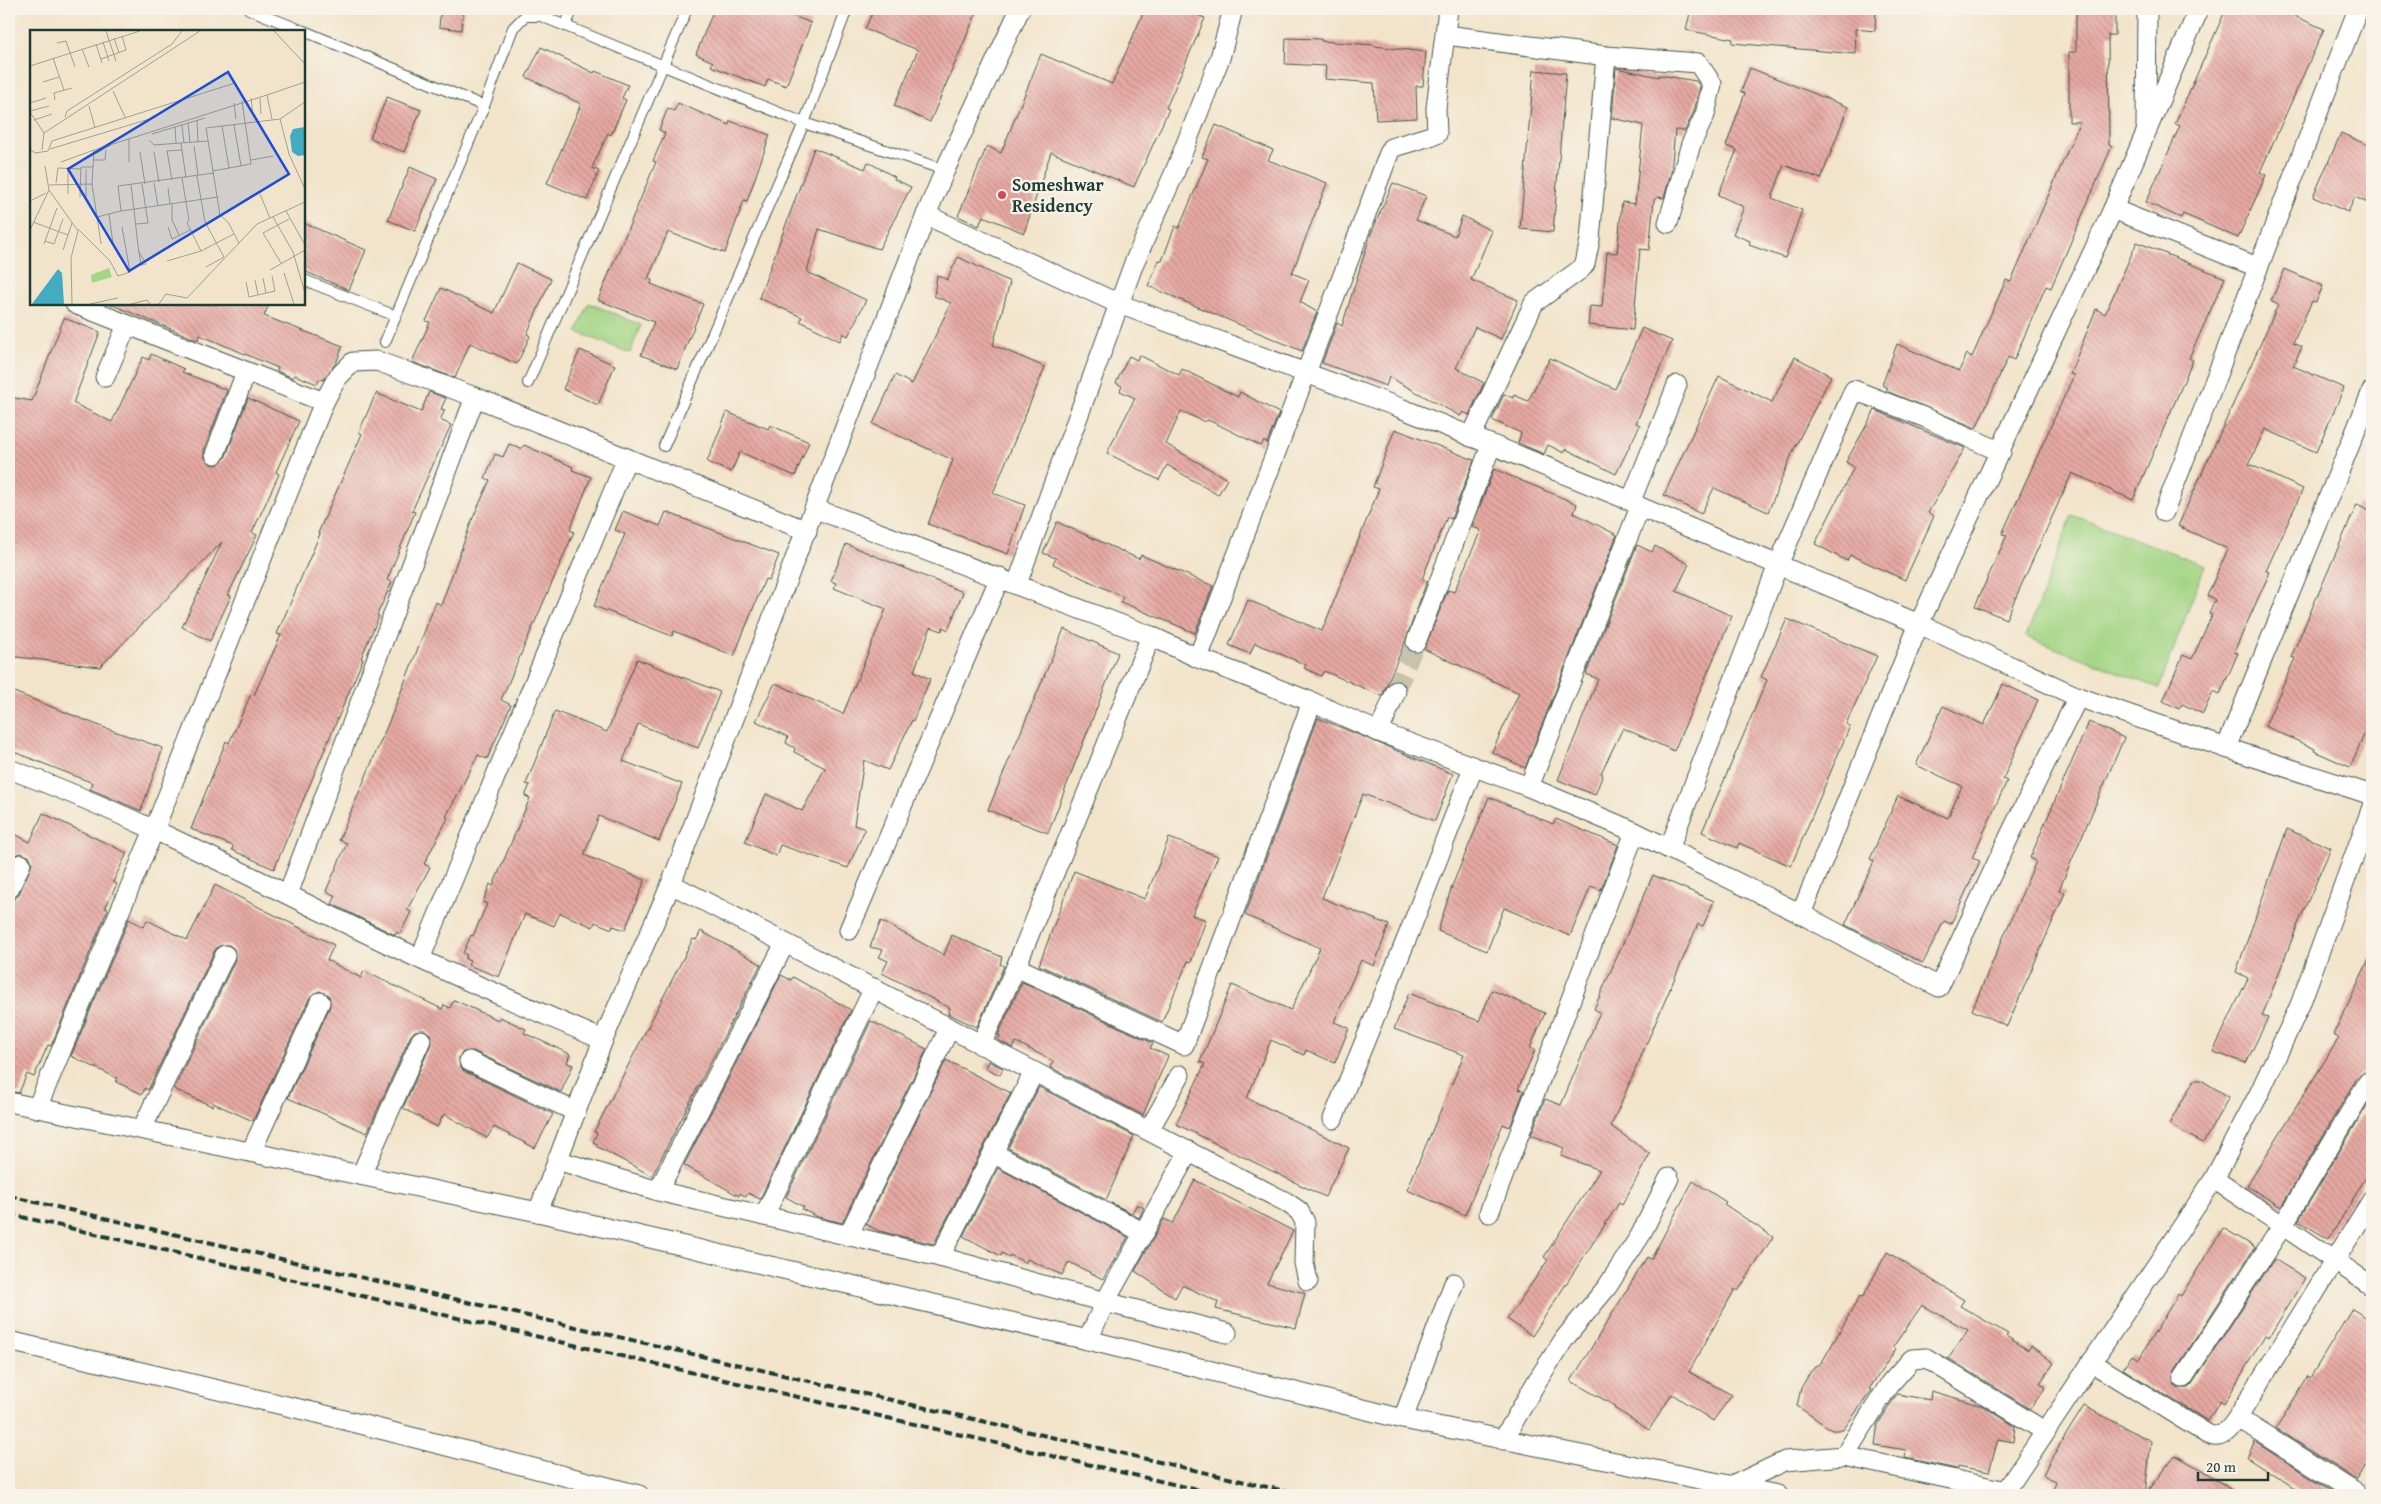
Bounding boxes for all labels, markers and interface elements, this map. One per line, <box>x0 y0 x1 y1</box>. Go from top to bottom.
inset map <box>30 30 305 305</box>
place label: Someshwar Residency <box>1012 171 1105 219</box>
marker: Someshwar Residency <box>996 189 1008 201</box>
scale bar <box>2198 1449 2268 1481</box>
text: 20 m <box>2206 1456 2237 1477</box>

